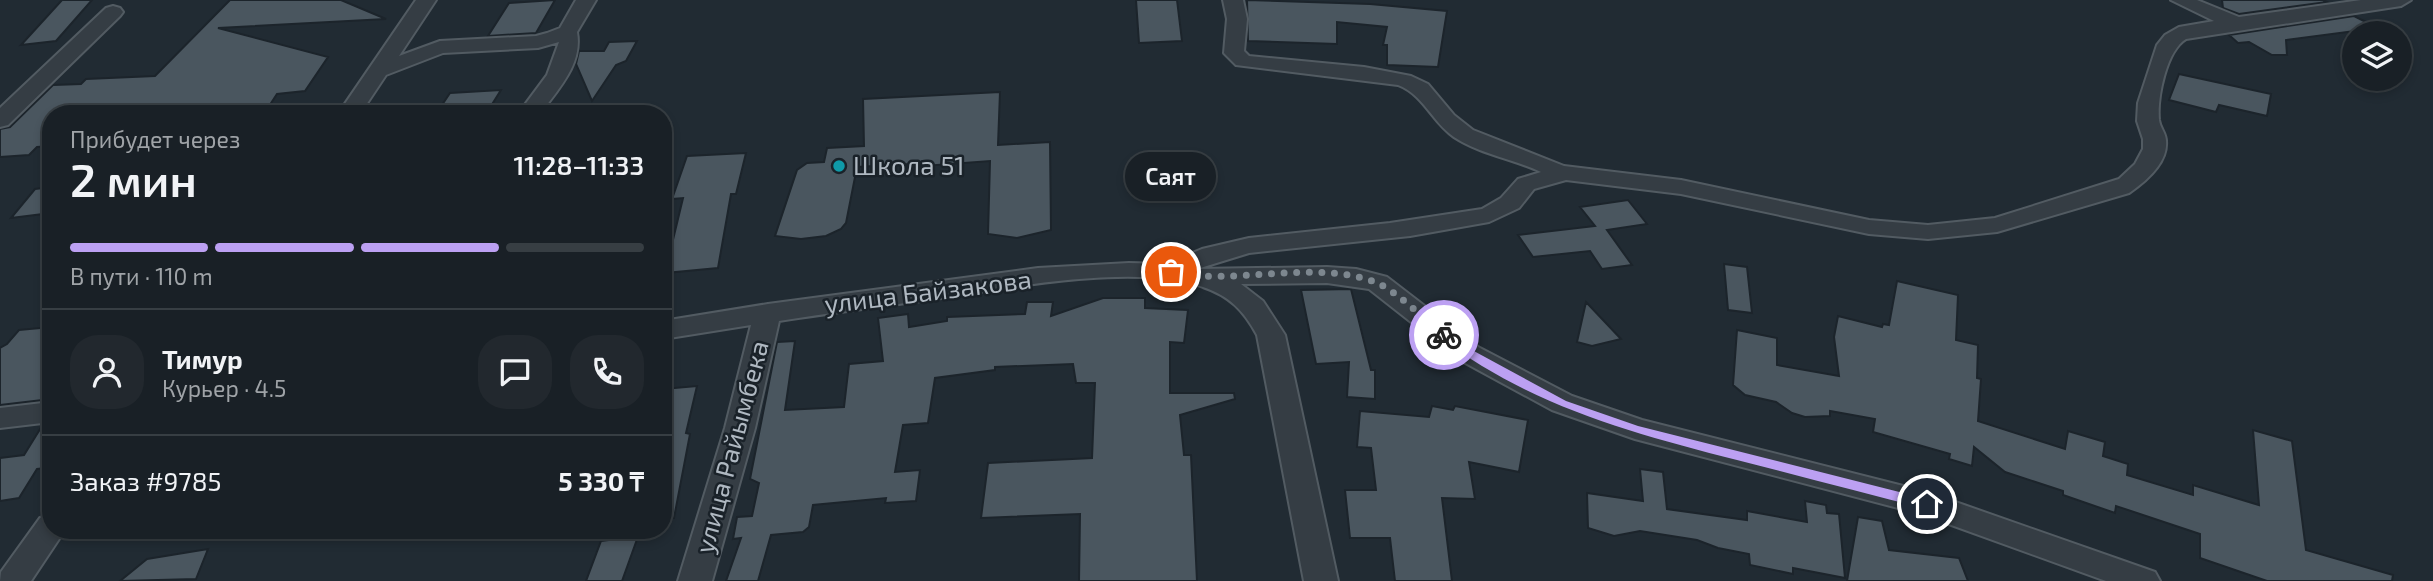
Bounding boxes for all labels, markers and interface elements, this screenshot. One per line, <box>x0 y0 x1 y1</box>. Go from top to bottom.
map controls <box>2342 21 2412 91</box>
button: layers <box>2342 21 2412 91</box>
text: Прибудет через <box>70 125 240 153</box>
text: 11:28–11:33 <box>513 149 644 180</box>
place label: Школа 51 <box>853 149 965 180</box>
text: 2 мин <box>70 151 197 206</box>
callout: Саят <box>1126 153 1216 202</box>
marker: Школа 51 <box>831 158 847 174</box>
text: Саят <box>1145 162 1196 190</box>
pin <box>1141 242 1201 302</box>
icon: bag <box>1152 253 1190 291</box>
text: В пути · 110 m <box>70 262 213 290</box>
street label: улица Байзакова <box>823 262 1033 320</box>
courier <box>1409 300 1479 370</box>
icon: bike <box>1425 316 1463 354</box>
button: person <box>70 335 144 409</box>
button: chat <box>478 335 552 409</box>
button: phone <box>570 335 644 409</box>
street label: улица Райымбека <box>687 337 775 557</box>
text: Тимур <box>162 343 243 374</box>
text: Курьер · 4.5 <box>162 374 286 402</box>
text: Заказ #9785 <box>70 465 221 496</box>
text: 5 330 ₸ <box>558 465 644 496</box>
pin <box>1897 474 1957 534</box>
icon: home <box>1908 485 1946 523</box>

